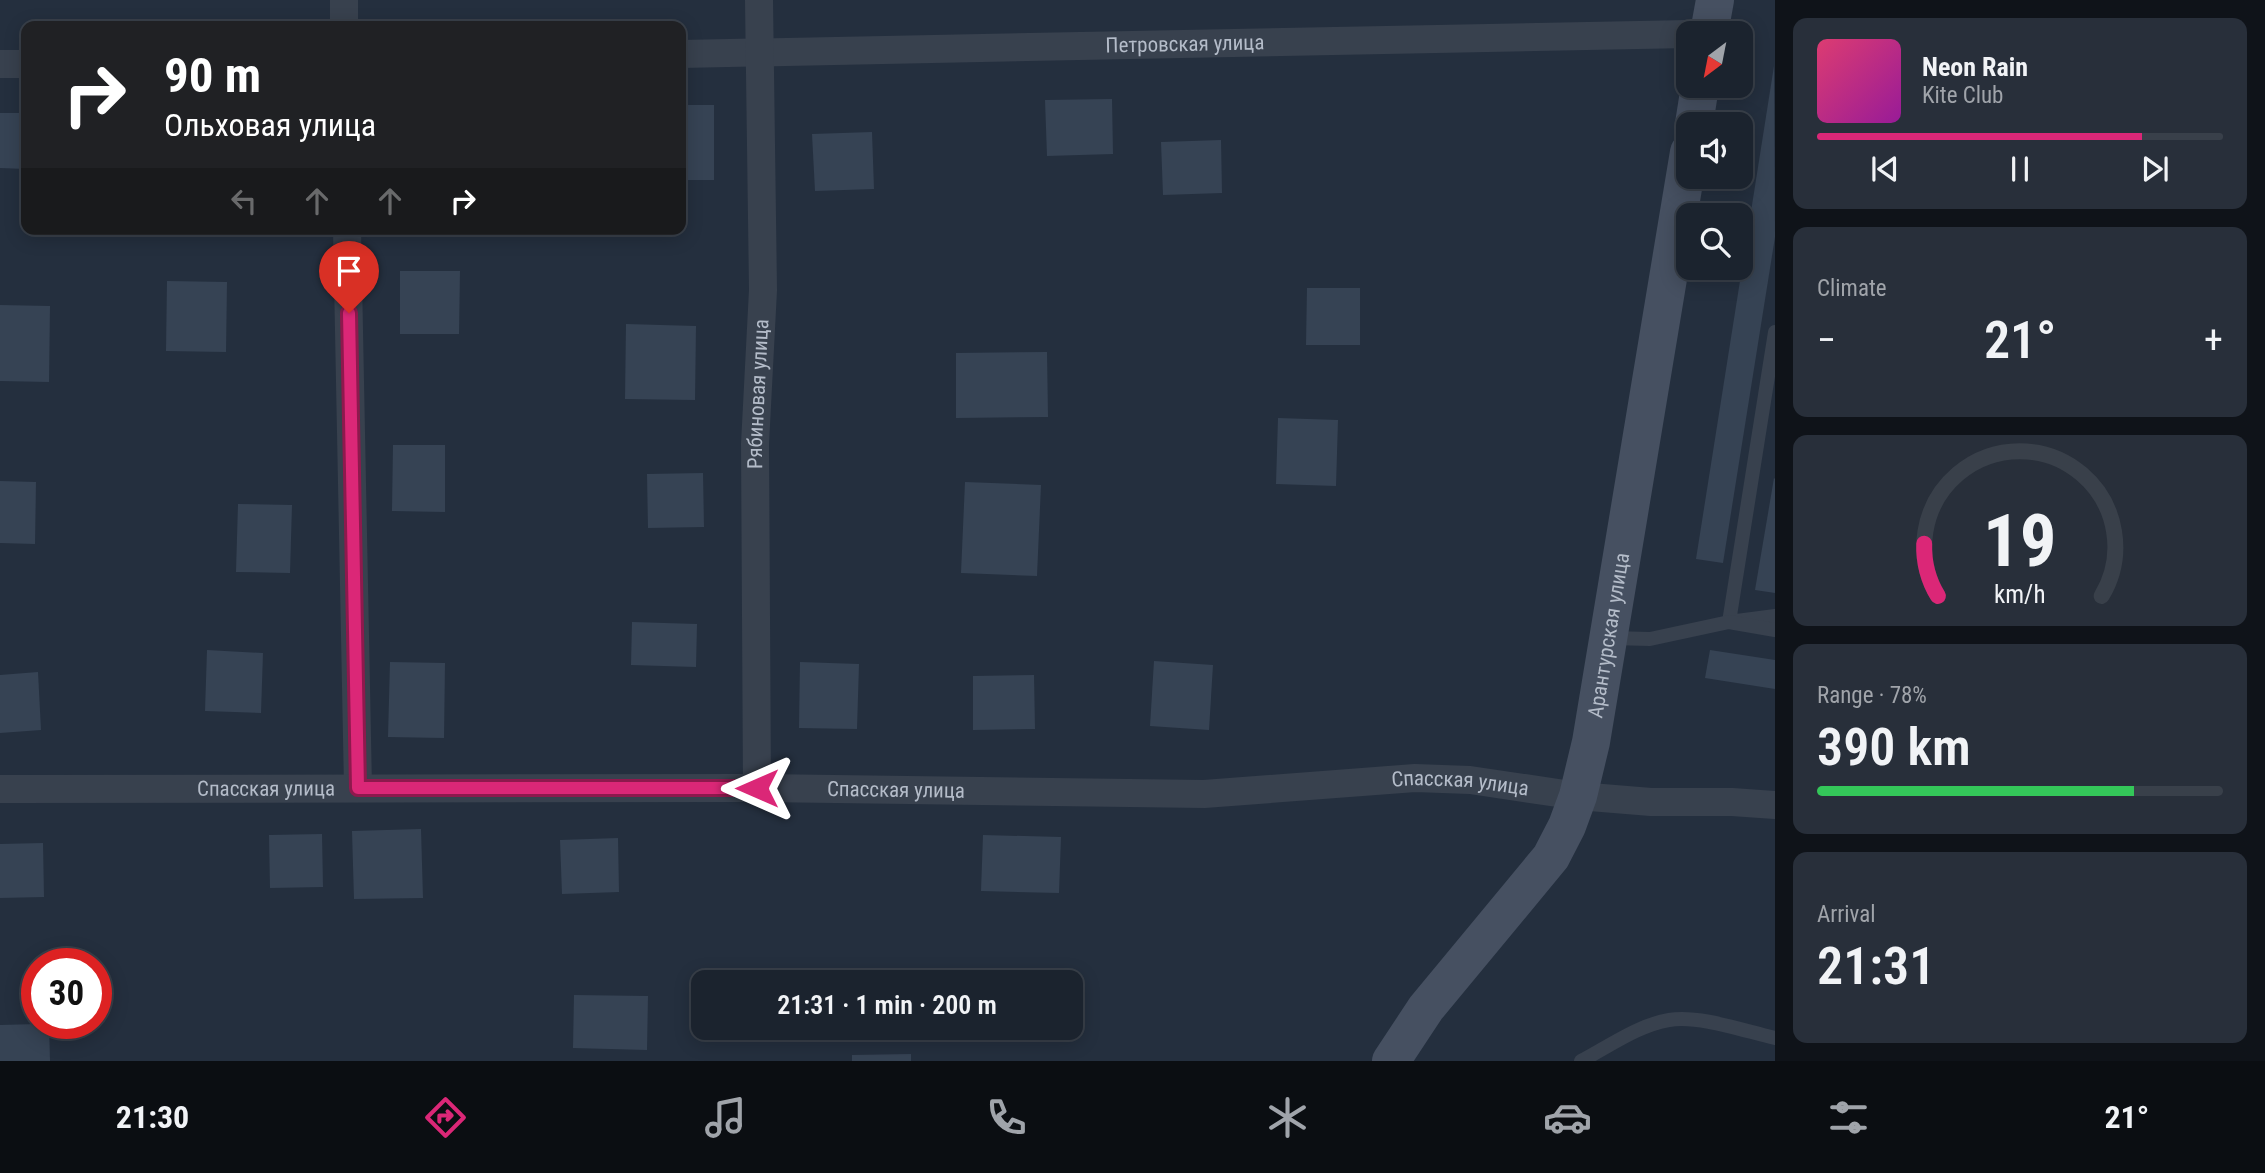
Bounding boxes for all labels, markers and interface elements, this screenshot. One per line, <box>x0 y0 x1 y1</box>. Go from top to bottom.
north arrow <box>1676 21 1754 98</box>
map controls <box>1676 21 1753 280</box>
street label: Петровская улица <box>1105 30 1265 58</box>
text: 90 m <box>164 47 261 104</box>
icon: right <box>49 49 140 140</box>
text: Neon Rain <box>1922 52 2028 82</box>
text: Kite Club <box>1922 82 2003 109</box>
text: Ольховая улица <box>164 106 376 144</box>
button: sound <box>1676 112 1753 189</box>
icon: previous <box>1866 150 1904 188</box>
icon: pause <box>2001 150 2039 188</box>
icon: next <box>2136 150 2174 188</box>
icon: left <box>225 182 263 220</box>
icon: ahead <box>298 182 336 220</box>
icon: ahead <box>371 182 409 220</box>
icon: right <box>444 182 482 220</box>
button: search <box>1676 203 1753 280</box>
pin <box>319 241 379 313</box>
icon: arrive <box>330 252 368 290</box>
text: Climate <box>1817 275 1887 302</box>
text: 21° <box>1984 310 2056 371</box>
street label: Рябиновая улица <box>743 318 773 469</box>
text: − <box>1817 318 1836 362</box>
text: + <box>2204 318 2223 362</box>
text: 19 <box>1983 499 2057 585</box>
street label: Арантурская улица <box>1583 551 1634 720</box>
text: km/h <box>1994 580 2046 609</box>
text: Range · 78% <box>1817 682 1927 709</box>
text: 390 km <box>1817 717 1971 778</box>
position arrow <box>720 751 794 825</box>
street label: Спасская улица <box>1390 766 1530 801</box>
street label: Спасская улица <box>197 777 335 801</box>
street label: Спасская улица <box>827 777 965 803</box>
text: Arrival <box>1817 901 1876 928</box>
text: 21:31 <box>1817 936 1935 997</box>
speed limit sign: 30 <box>21 948 112 1039</box>
text: 21:31 · 1 min · 200 m <box>777 990 997 1020</box>
icon: directions <box>421 1093 470 1142</box>
icon: music <box>701 1093 750 1142</box>
icon: phone <box>982 1093 1031 1142</box>
icon: climate <box>1263 1093 1312 1142</box>
icon: car <box>1543 1093 1592 1142</box>
icon: filters <box>1824 1093 1873 1142</box>
text: 21:30 <box>116 1098 189 1136</box>
text: 21° <box>2104 1098 2149 1136</box>

